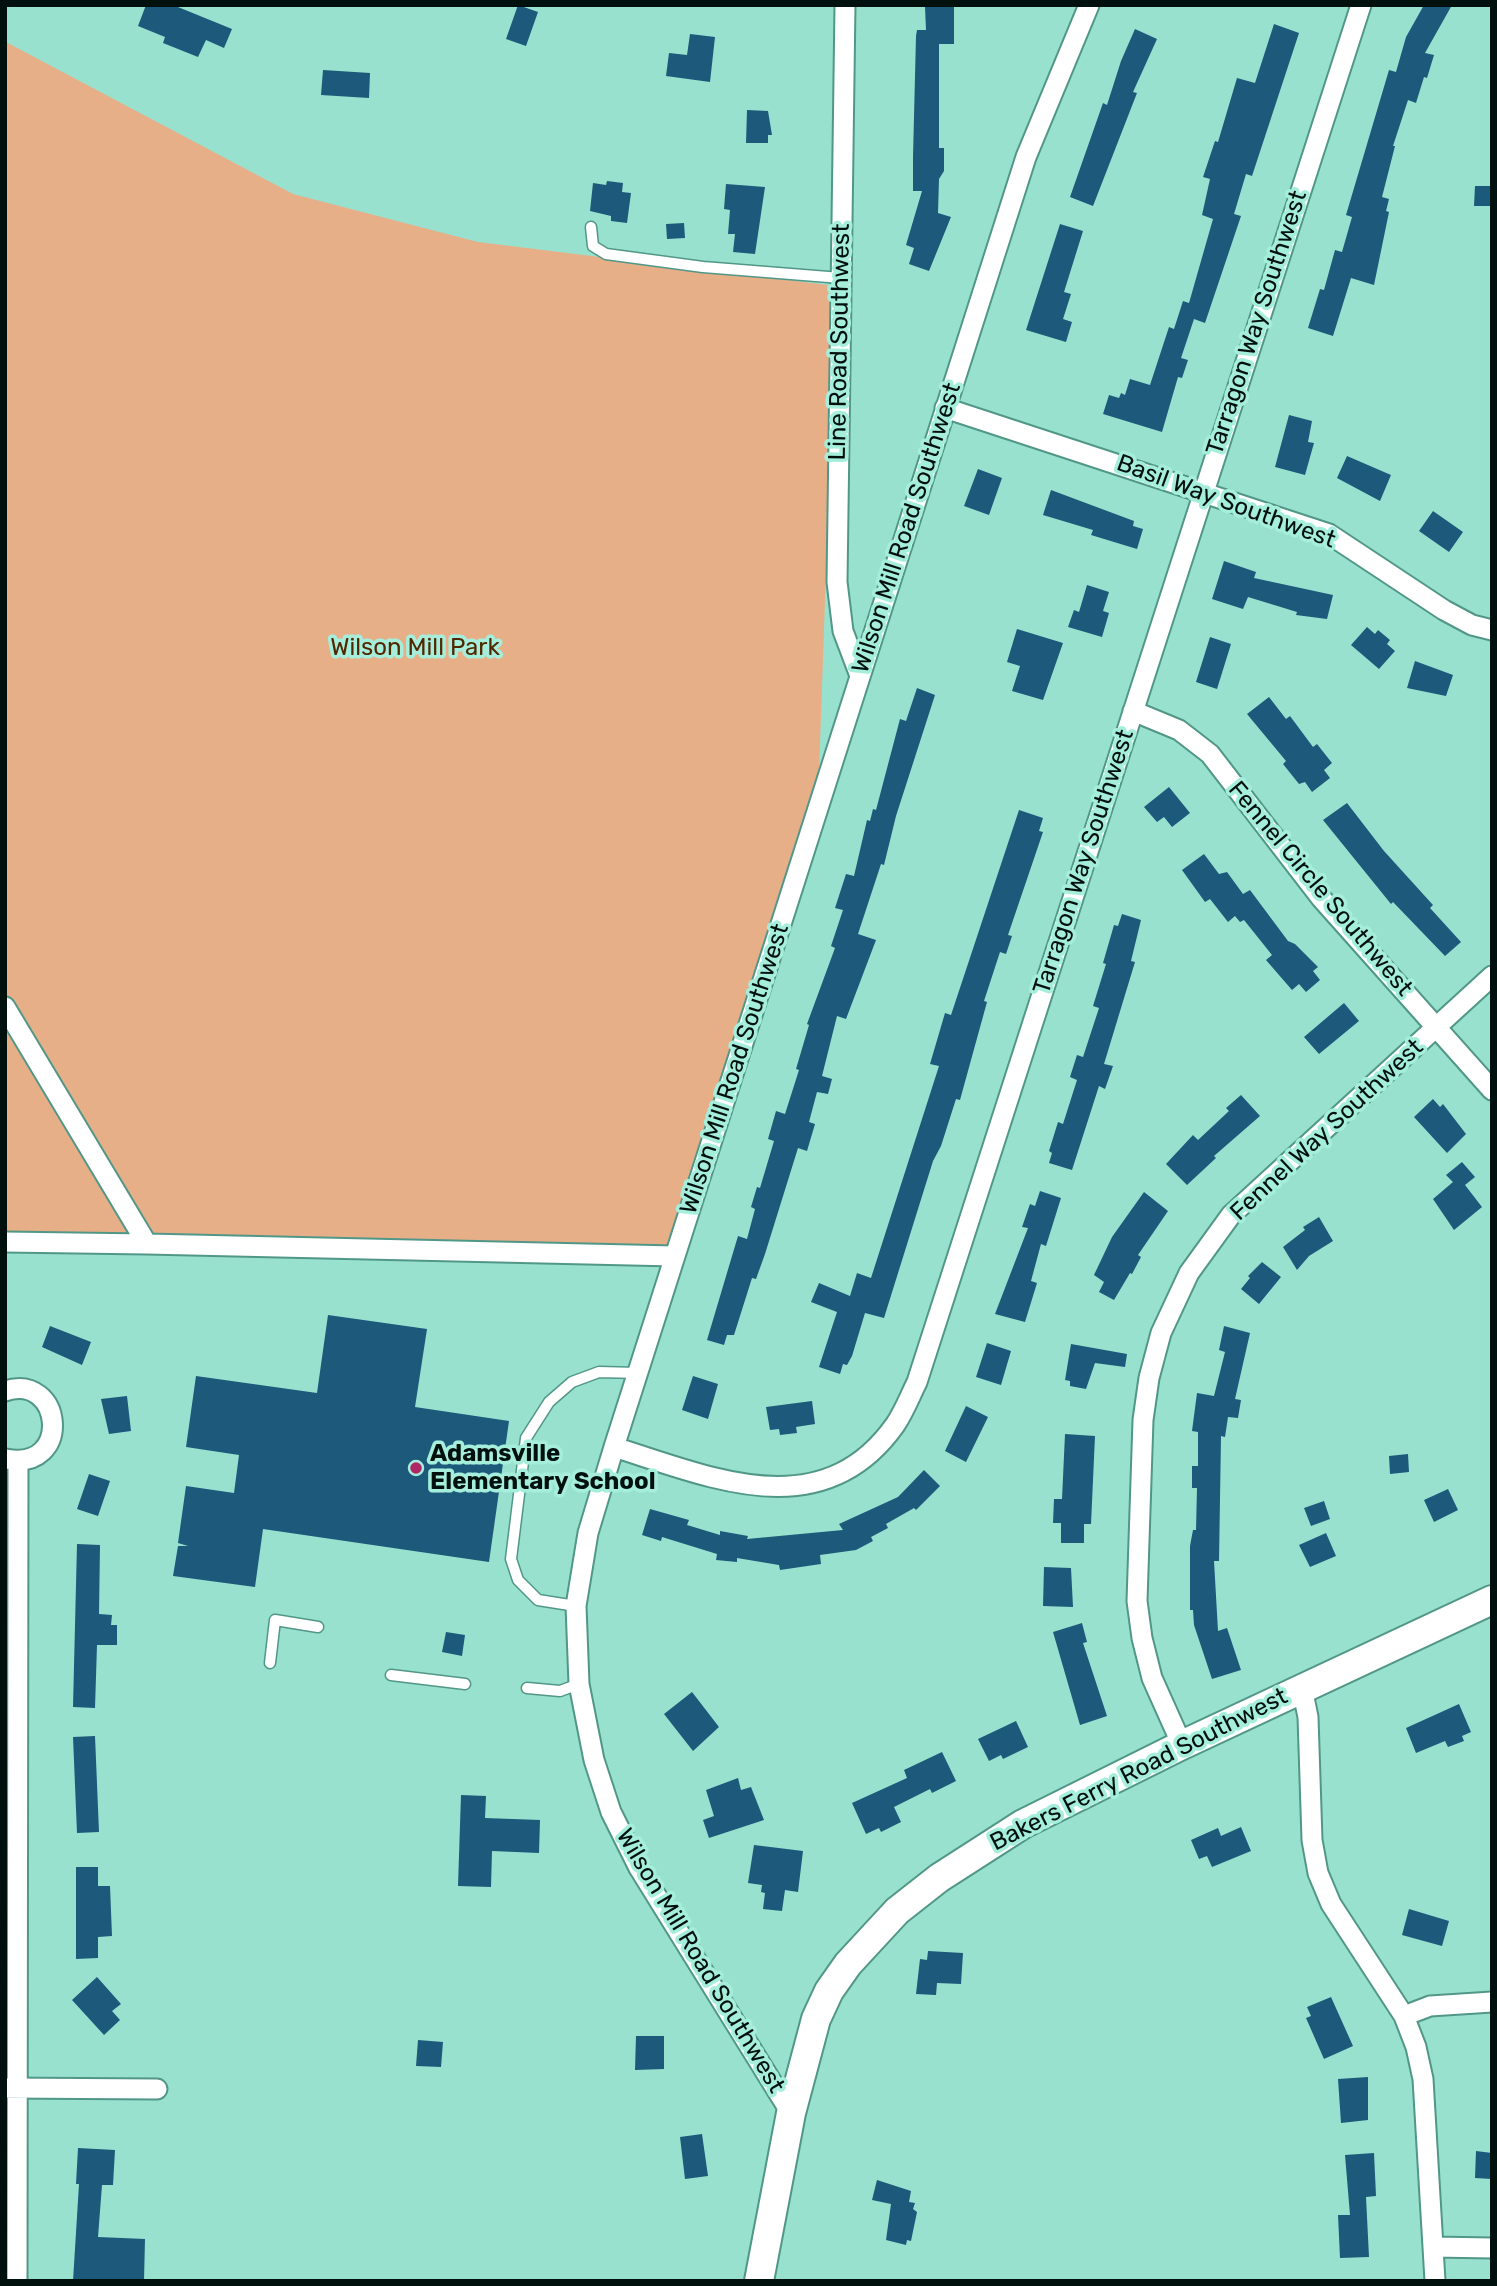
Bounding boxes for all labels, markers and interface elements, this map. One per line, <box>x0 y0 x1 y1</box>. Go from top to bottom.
street label: Tarragon Way Southwest <box>1201 187 1313 459</box>
street label: Line Road Southwest <box>824 223 856 461</box>
street label: Wilson Mill Road Southwest <box>846 379 968 677</box>
street label: Basil Way Southwest <box>1113 449 1339 555</box>
park label: Wilson Mill Park <box>330 634 500 662</box>
street label: Tarragon Way Southwest <box>1028 726 1140 998</box>
street label: Fennel Circle Southwest <box>1222 776 1418 1002</box>
street label: Wilson Mill Road Southwest <box>674 920 796 1218</box>
street label: Fennel Way Southwest <box>1225 1033 1429 1227</box>
place label: Adamsville Elementary School <box>430 1440 656 1496</box>
marker: Adamsville Elementary School <box>408 1460 424 1476</box>
street label: Bakers Ferry Road Southwest <box>985 1682 1293 1858</box>
street label: Wilson Mill Road Southwest <box>610 1824 790 2098</box>

